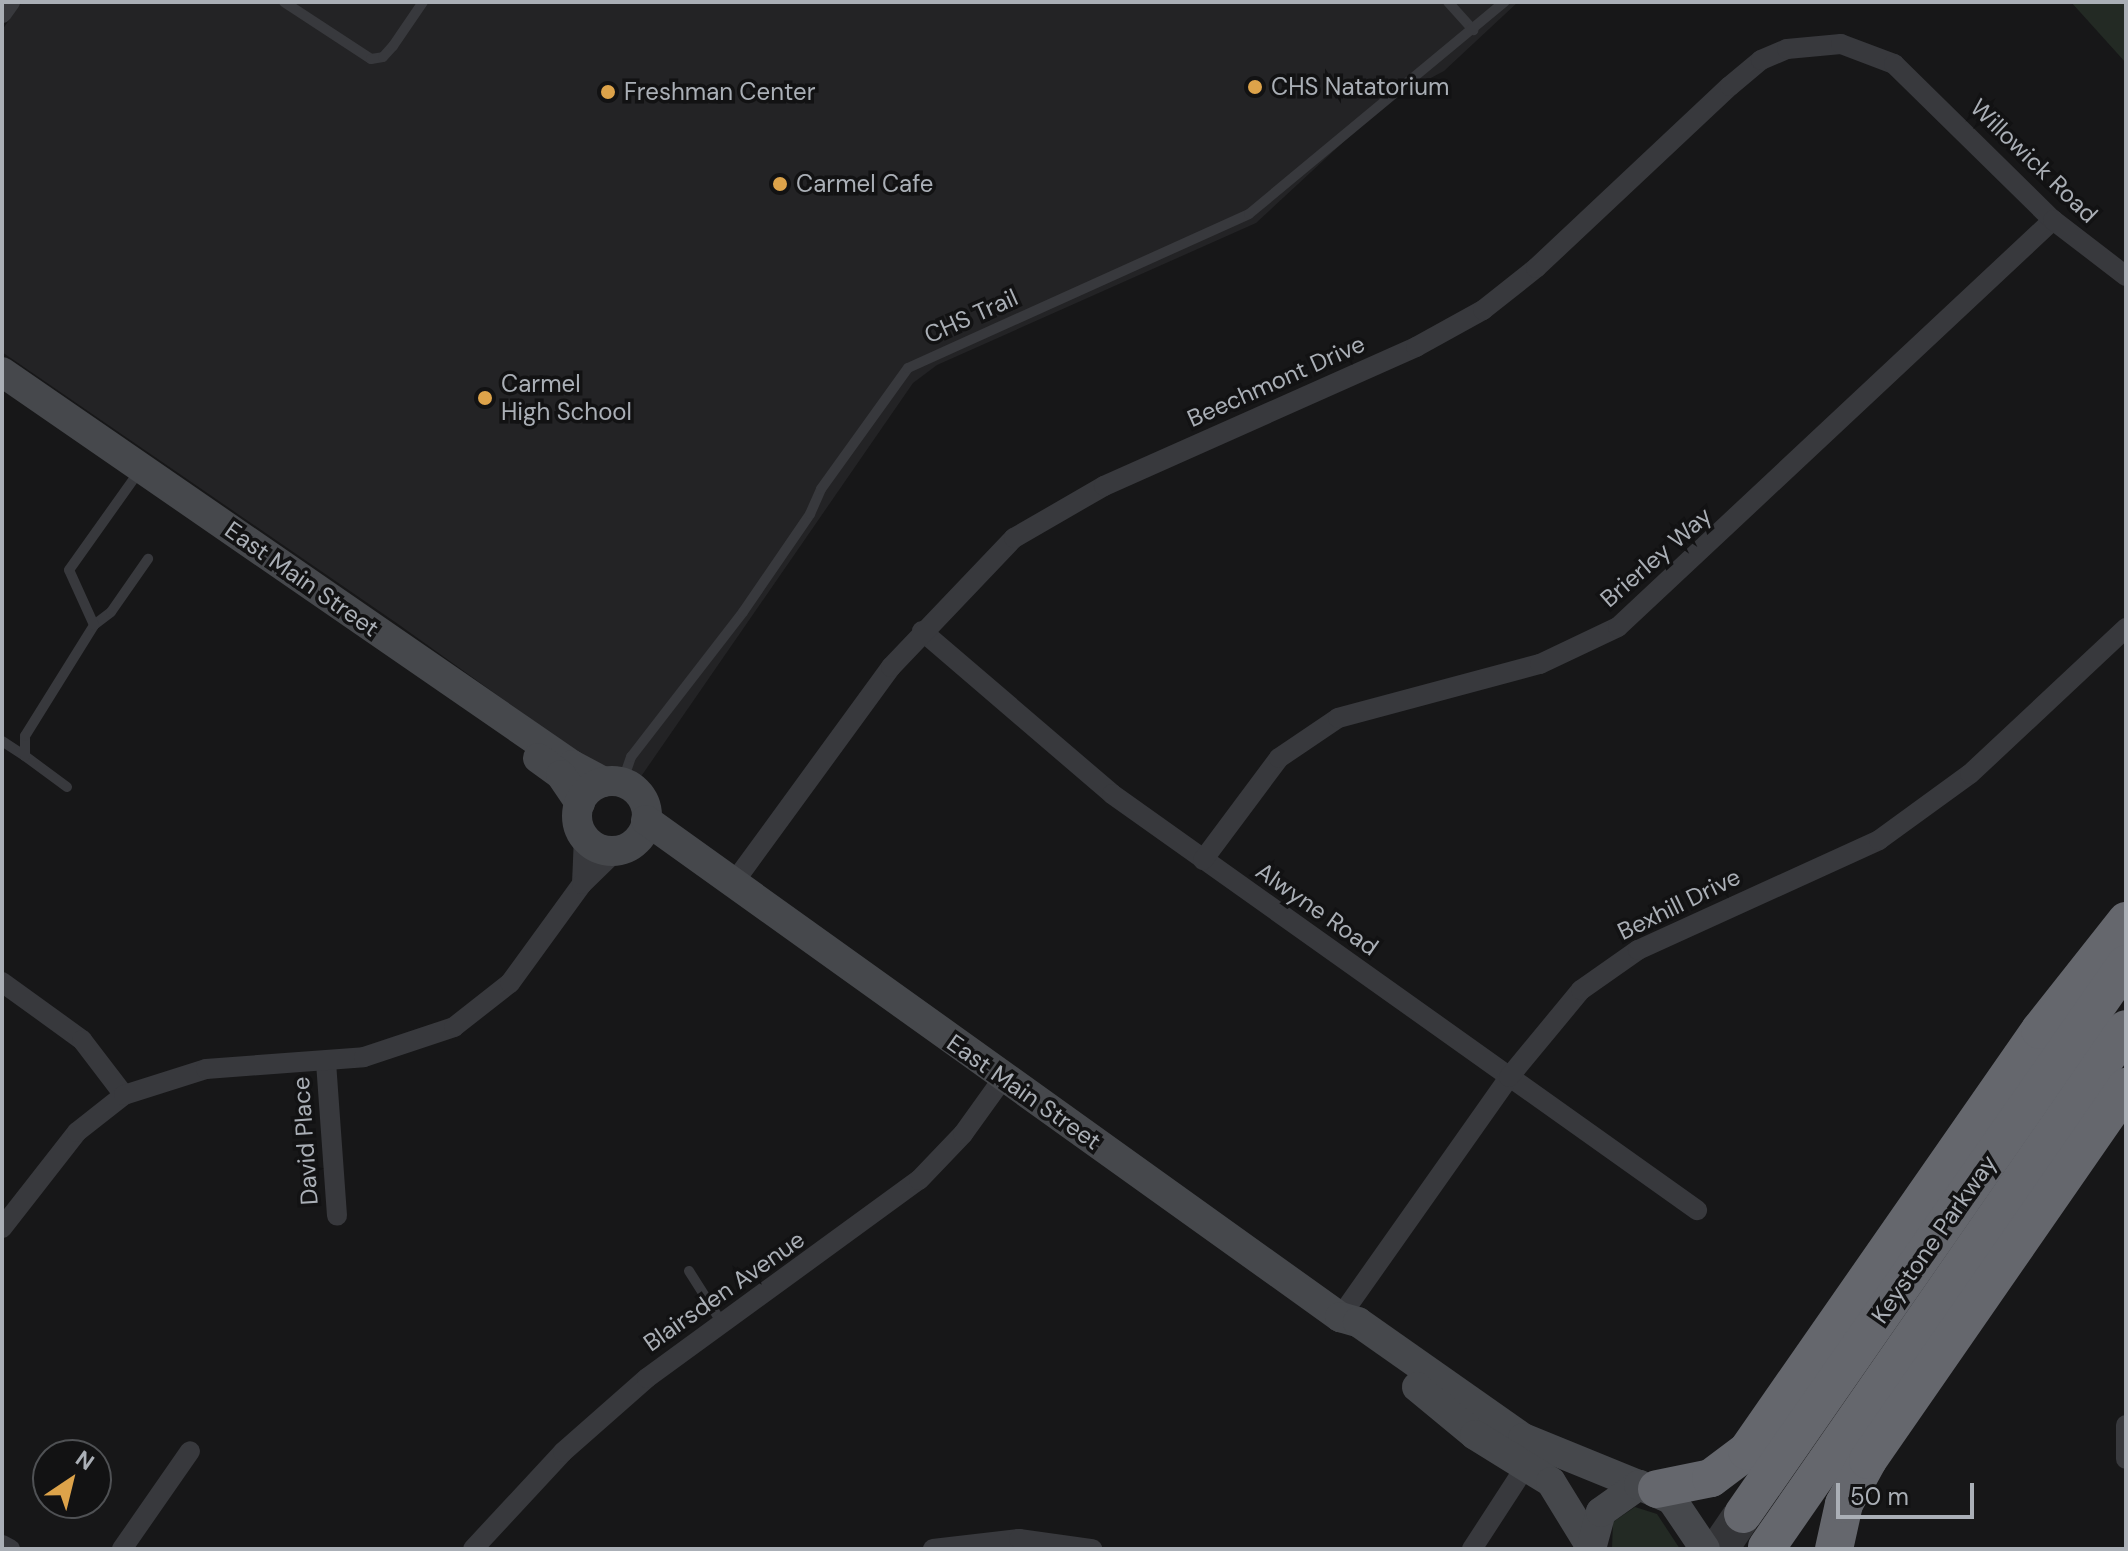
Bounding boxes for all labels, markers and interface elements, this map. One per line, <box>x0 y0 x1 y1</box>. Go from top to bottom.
place label: CHS Natatorium <box>1271 73 1449 101</box>
place label: Freshman Center <box>624 78 816 106</box>
marker: CHS Natatorium <box>1246 78 1264 96</box>
marker: Freshman Center <box>599 83 617 101</box>
street label: Willowick Road <box>1964 93 2104 229</box>
place label: Carmel Cafe <box>796 170 933 198</box>
marker: Carmel Cafe <box>771 175 789 193</box>
street label: CHS Trail <box>920 283 1022 349</box>
street label: Beechmont Drive <box>1183 329 1369 433</box>
place label: Carmel High School <box>501 370 632 426</box>
marker: Carmel High School <box>476 389 494 407</box>
street label: Brierley Way <box>1594 501 1718 613</box>
street label: East Main Street <box>220 515 384 643</box>
street label: Alwyne Road <box>1250 856 1384 962</box>
street label: Bexhill Drive <box>1613 862 1745 946</box>
street label: East Main Street <box>942 1028 1106 1156</box>
street label: David Place <box>286 1076 324 1206</box>
street label: Keystone Parkway <box>1865 1149 2003 1329</box>
street label: Blairsden Avenue <box>638 1225 810 1357</box>
north arrow <box>32 1439 112 1519</box>
text: N <box>70 1444 100 1477</box>
scale bar <box>1840 1467 1978 1517</box>
text: 50 m <box>1850 1481 1909 1512</box>

